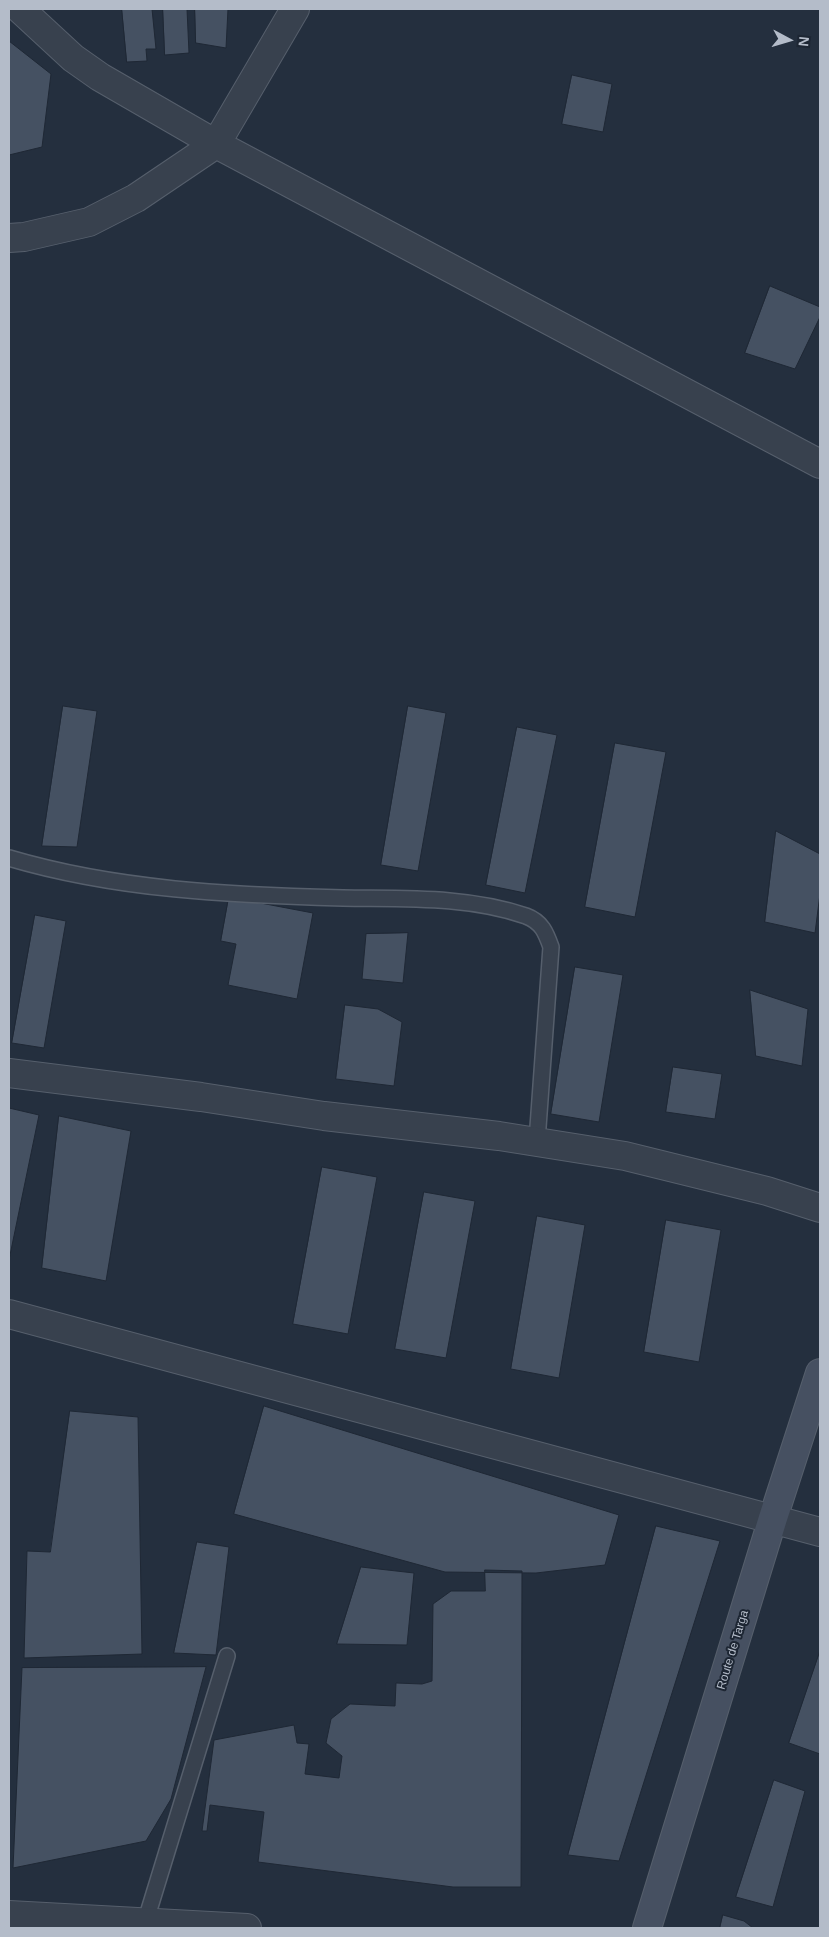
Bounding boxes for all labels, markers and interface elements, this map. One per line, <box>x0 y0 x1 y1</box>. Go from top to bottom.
north arrow <box>764 15 814 65</box>
text: N <box>795 36 812 47</box>
street label: Route de Targa <box>714 1609 752 1691</box>

